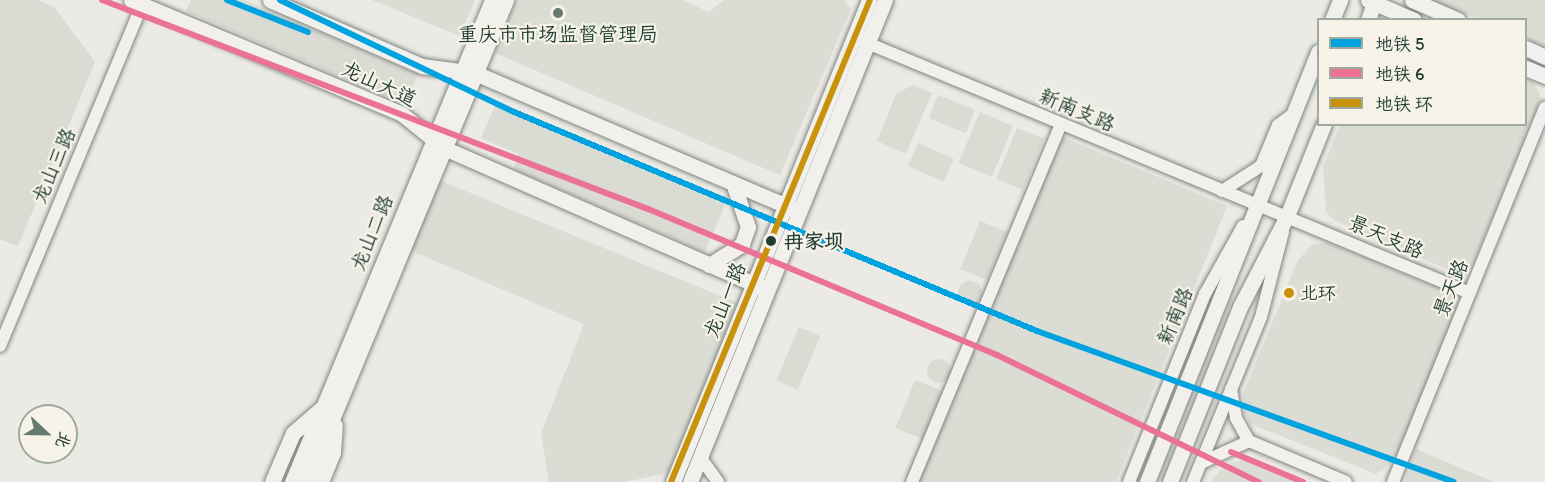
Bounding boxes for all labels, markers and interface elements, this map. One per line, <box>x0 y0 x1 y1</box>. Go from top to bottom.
marker: 重庆市市场监督管理局 <box>551 6 565 20</box>
legend <box>1317 18 1527 126</box>
place label: 重庆市市场监督管理局 <box>458 22 658 46</box>
text: 地铁 5 <box>1375 33 1425 55</box>
street label: 龙山大道 <box>338 56 420 112</box>
text: 地铁 6 <box>1375 63 1425 85</box>
street label: 新南支路 <box>1035 83 1119 137</box>
text: 地铁 环 <box>1375 93 1433 115</box>
street label: 龙山三路 <box>27 124 81 208</box>
street label: 龙山二路 <box>346 191 398 275</box>
street label: 景天支路 <box>1344 210 1428 264</box>
place label: 冉家坝 <box>784 229 844 253</box>
marker: 冉家坝 <box>762 232 780 250</box>
street label: 景天路 <box>1429 256 1473 320</box>
street label: 龙山一路 <box>699 258 751 342</box>
place label: 北环 <box>1300 282 1336 304</box>
street label: 新南路 <box>1152 284 1198 348</box>
marker: 北环 <box>1283 287 1295 299</box>
north arrow <box>18 404 78 464</box>
text: 北 <box>51 429 75 451</box>

